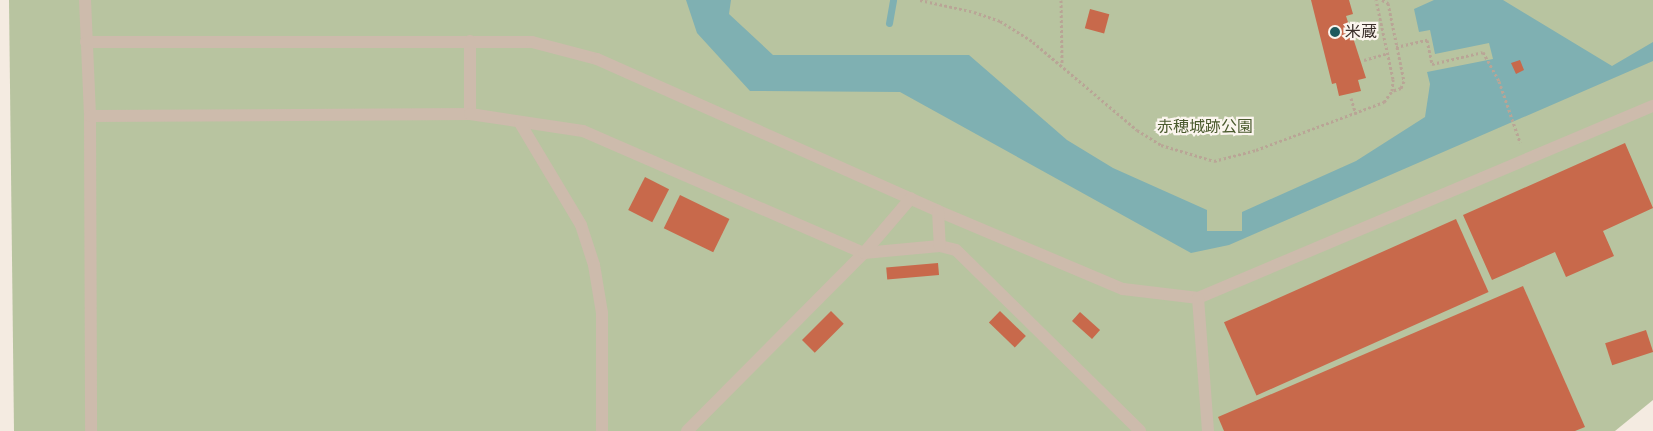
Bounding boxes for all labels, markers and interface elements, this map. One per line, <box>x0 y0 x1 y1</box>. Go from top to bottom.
place label: 米蔵 <box>1345 22 1377 42</box>
marker: 米蔵 <box>1329 26 1341 38</box>
park label: 赤穂城跡公園 <box>1157 117 1253 137</box>

